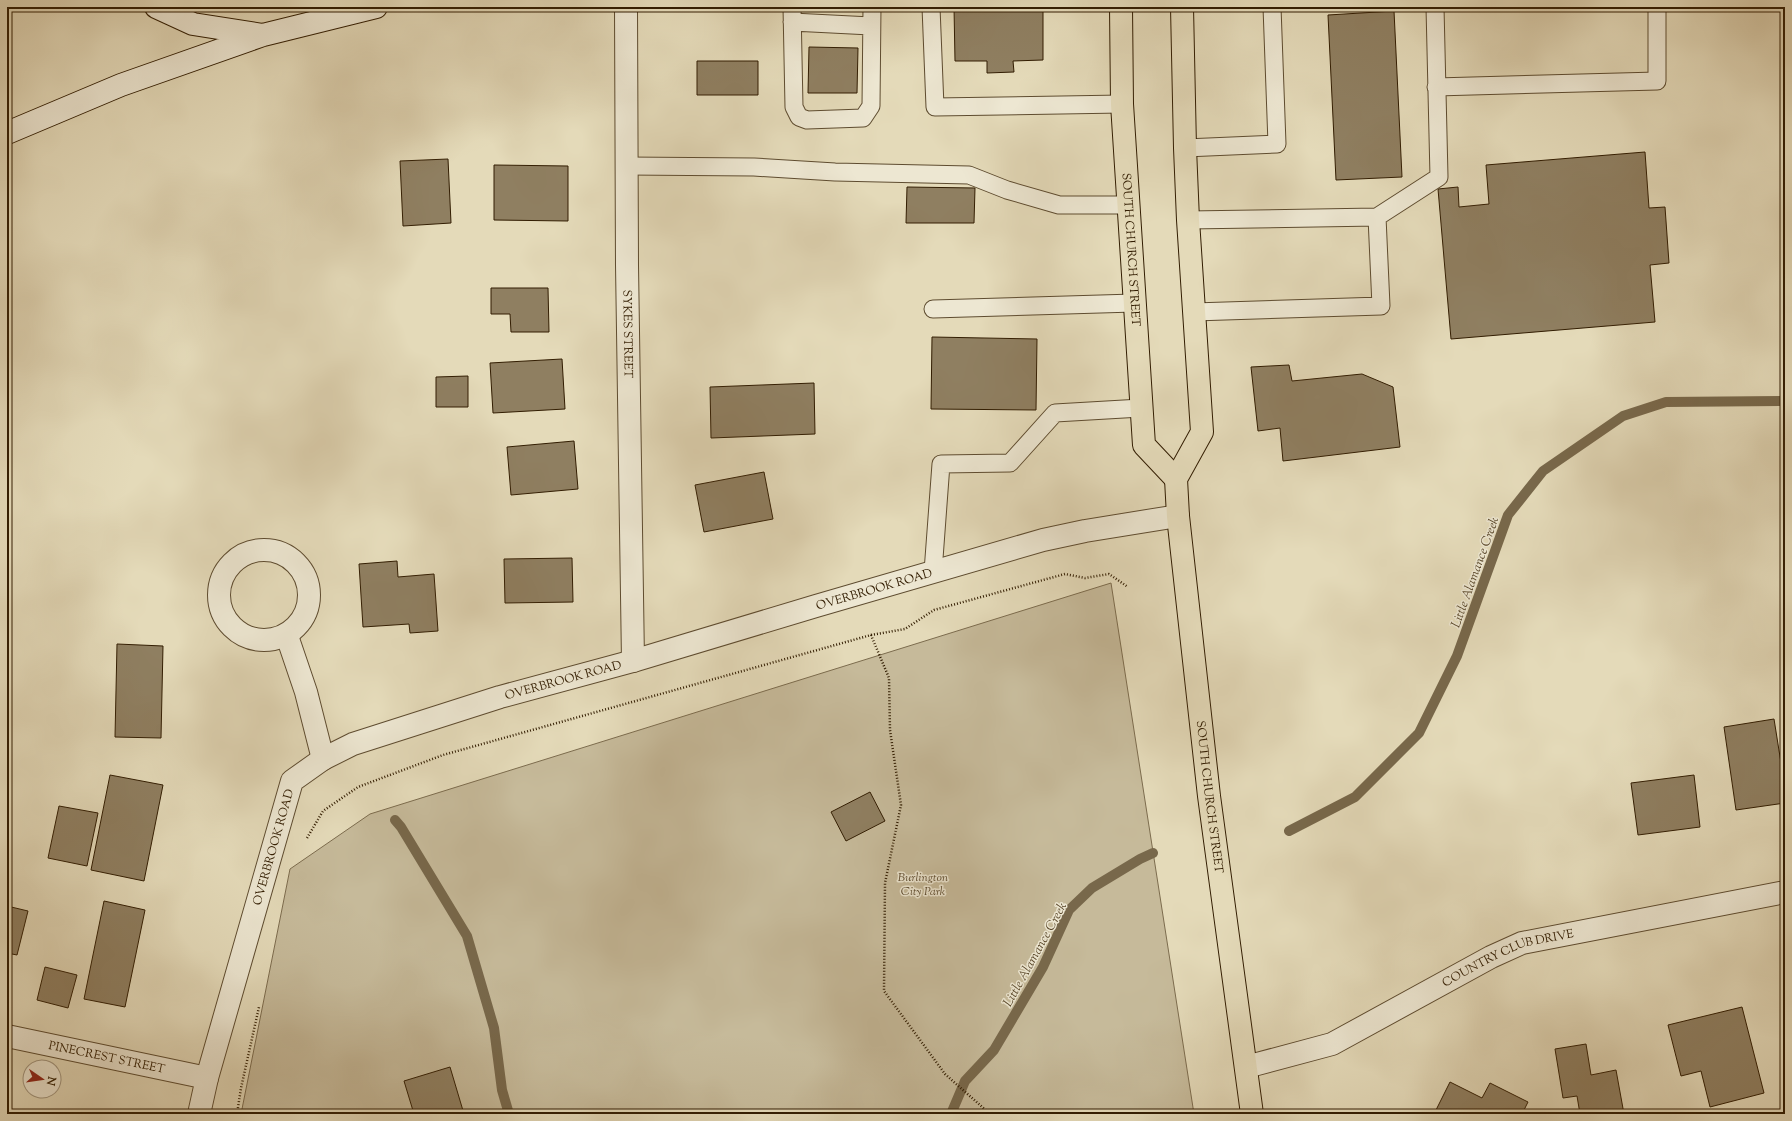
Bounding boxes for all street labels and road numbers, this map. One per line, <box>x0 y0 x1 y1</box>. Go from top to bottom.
street label: SOUTH CHURCH STREET <box>1116 172 1144 328</box>
street label: SYKES STREET <box>617 290 637 379</box>
street label: OVERBROOK ROAD <box>814 565 935 616</box>
street label: OVERBROOK ROAD <box>503 656 624 705</box>
street label: SOUTH CHURCH STREET <box>1191 720 1227 875</box>
street label: OVERBROOK ROAD <box>249 787 299 908</box>
street label: COUNTRY CLUB DRIVE <box>1439 925 1576 992</box>
street label: PINECREST STREET <box>47 1037 167 1079</box>

